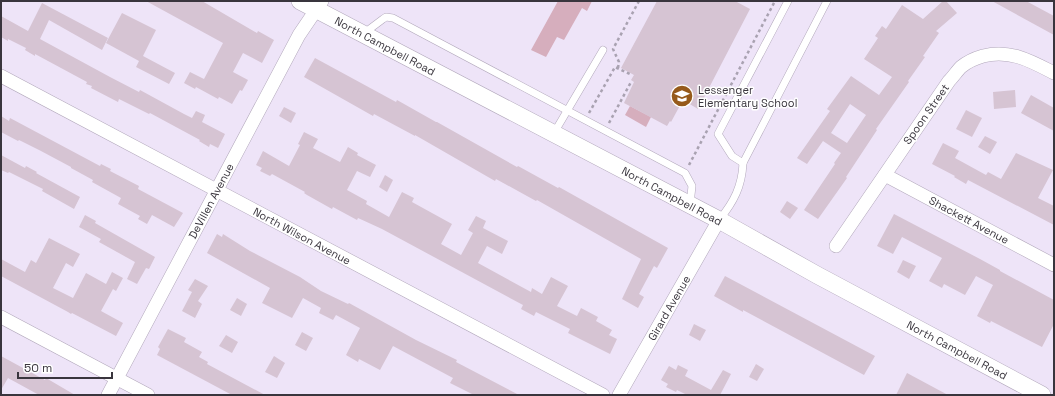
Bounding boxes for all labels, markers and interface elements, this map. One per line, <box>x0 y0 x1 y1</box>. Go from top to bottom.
street label: North Campbell Road <box>332 14 438 78</box>
street label: Spoon Street <box>900 81 952 147</box>
school or university icon: Lessenger Elementary School <box>669 83 695 109</box>
place label: Lessenger Elementary School <box>698 83 797 110</box>
street label: DeVillen Avenue <box>185 161 237 241</box>
street label: North Campbell Road <box>619 164 725 228</box>
street label: Shackett Avenue <box>927 193 1011 247</box>
street label: North Wilson Avenue <box>251 204 353 268</box>
street label: Girard Avenue <box>645 273 693 343</box>
street label: North Campbell Road <box>904 318 1010 382</box>
scale bar <box>18 354 112 380</box>
text: 50 m <box>24 360 52 376</box>

